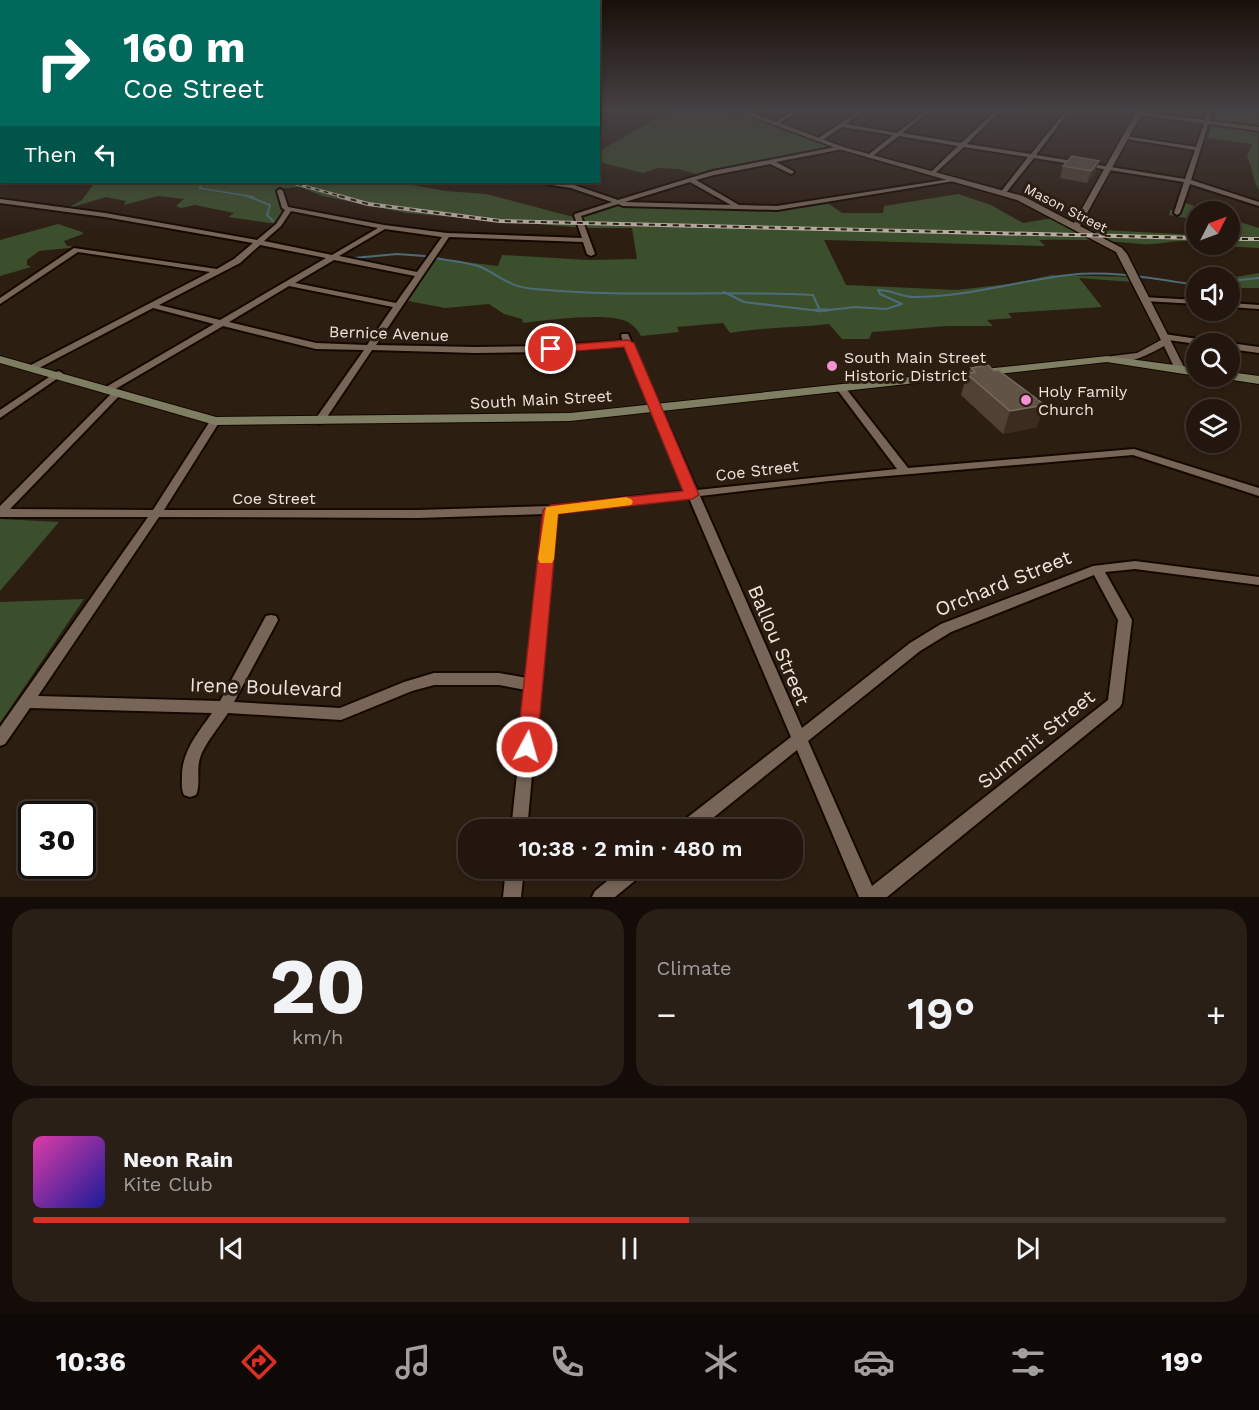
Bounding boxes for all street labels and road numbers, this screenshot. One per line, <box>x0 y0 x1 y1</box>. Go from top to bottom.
street label: Mason Street <box>1022 180 1110 236</box>
street label: Bernice Avenue <box>329 322 449 345</box>
street label: South Main Street <box>470 386 613 413</box>
street label: Coe Street <box>714 456 800 485</box>
street label: Coe Street <box>232 489 316 508</box>
street label: Orchard Street <box>931 544 1075 621</box>
street label: Ballou Street <box>743 581 815 709</box>
street label: Irene Boulevard <box>189 672 343 702</box>
street label: Summit Street <box>973 684 1100 794</box>

